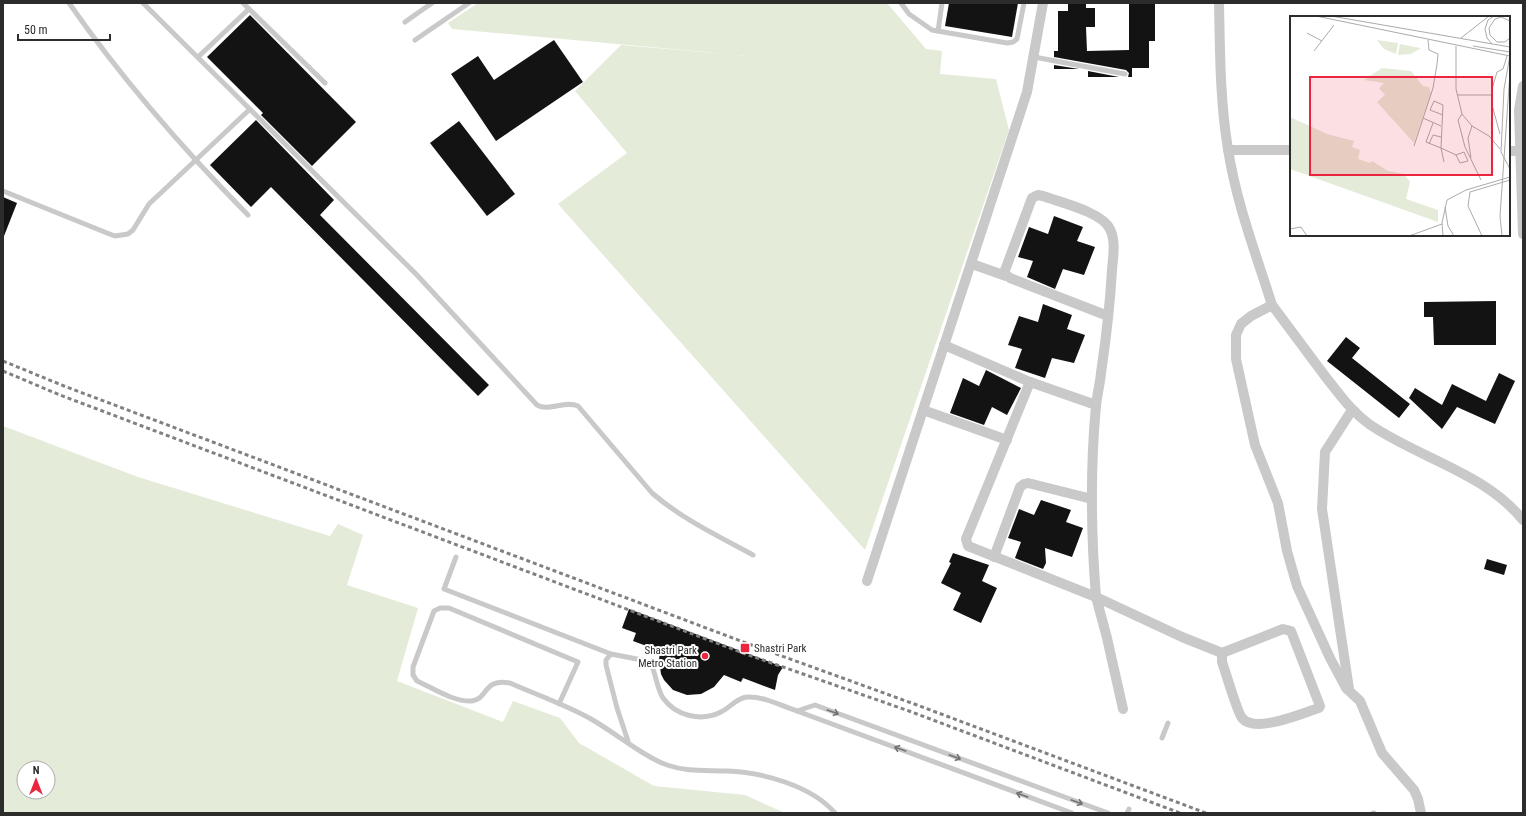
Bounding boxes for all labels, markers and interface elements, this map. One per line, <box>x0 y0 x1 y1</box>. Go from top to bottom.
scale bar <box>18 16 110 42</box>
inset map <box>1290 16 1510 236</box>
text: 50 m <box>24 23 48 37</box>
marker: Shastri Park <box>739 642 751 654</box>
place label: Shastri Park <box>754 642 807 655</box>
place label: Shastri Park Metro Station <box>638 644 697 670</box>
marker: Shastri Park Metro Station <box>700 651 710 661</box>
one-way arrow <box>827 708 839 716</box>
one-way arrow <box>895 745 907 753</box>
one-way arrow <box>949 753 961 761</box>
north arrow <box>16 760 56 800</box>
text: N <box>33 764 40 777</box>
one-way arrow <box>1016 790 1028 798</box>
one-way arrow <box>1071 798 1083 806</box>

